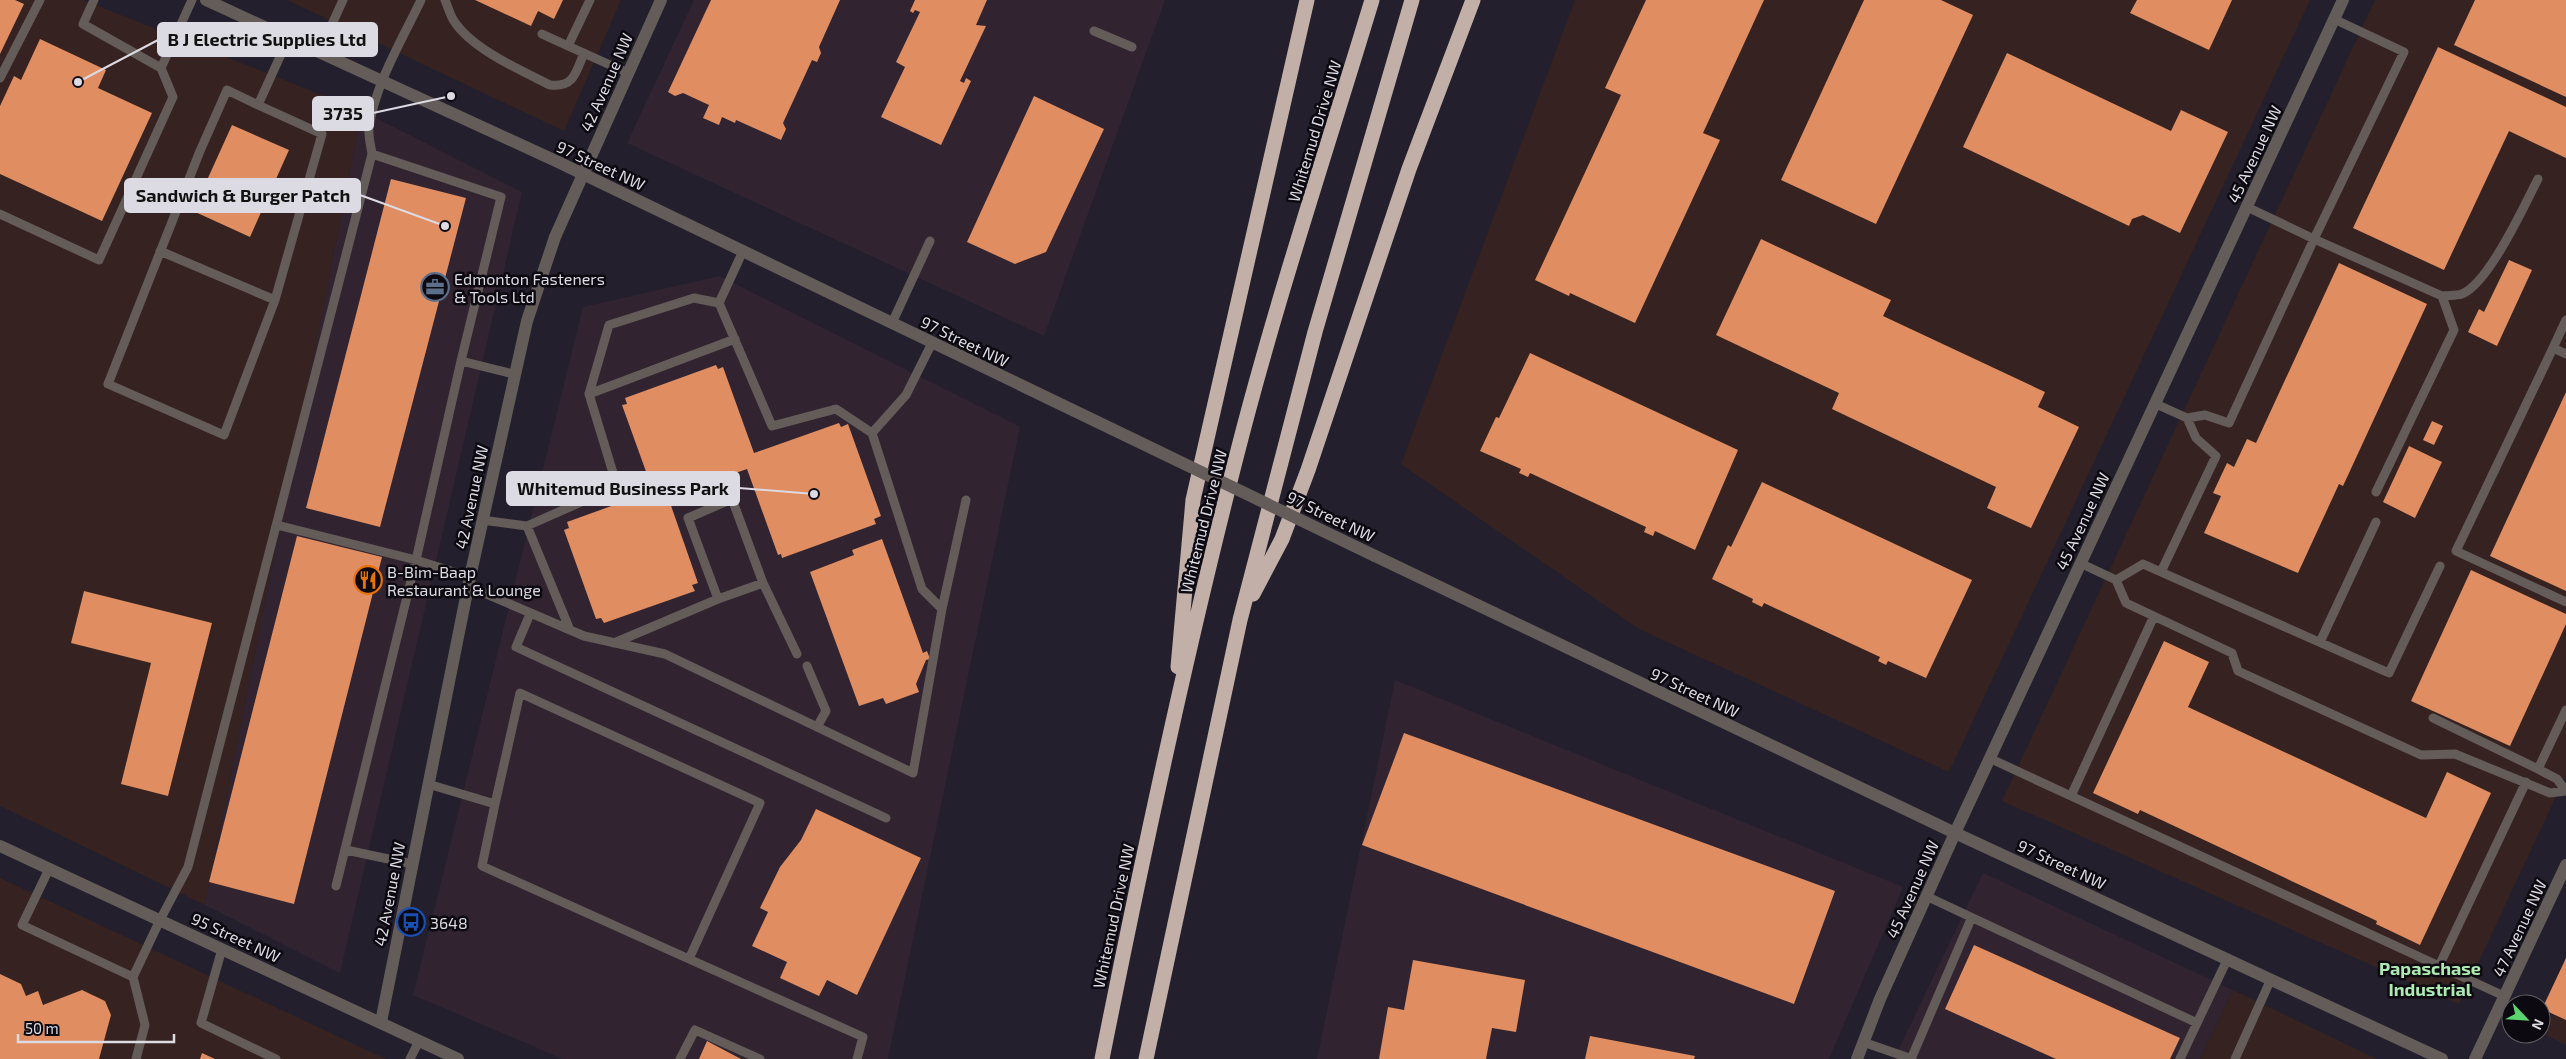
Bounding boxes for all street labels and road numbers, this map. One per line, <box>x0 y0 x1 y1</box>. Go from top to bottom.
street label: 42 Avenue NW <box>576 30 636 134</box>
street label: Whitemud Drive NW <box>1283 58 1345 204</box>
street label: 45 Avenue NW <box>2223 102 2285 206</box>
street label: 97 Street NW <box>554 136 648 194</box>
street label: 97 Street NW <box>918 312 1012 370</box>
street label: 42 Avenue NW <box>451 443 491 551</box>
street label: Whitemud Drive NW <box>1176 447 1230 595</box>
street label: 45 Avenue NW <box>2051 469 2113 573</box>
street label: 97 Street NW <box>1284 487 1378 545</box>
street label: 97 Street NW <box>1648 663 1742 721</box>
street label: 97 Street NW <box>2015 835 2109 893</box>
street label: 45 Avenue NW <box>1882 837 1942 941</box>
street label: 42 Avenue NW <box>370 840 408 948</box>
street label: Whitemud Drive NW <box>1088 842 1138 990</box>
street label: 47 Avenue NW <box>2488 876 2550 980</box>
street label: 95 Street NW <box>189 908 283 966</box>

